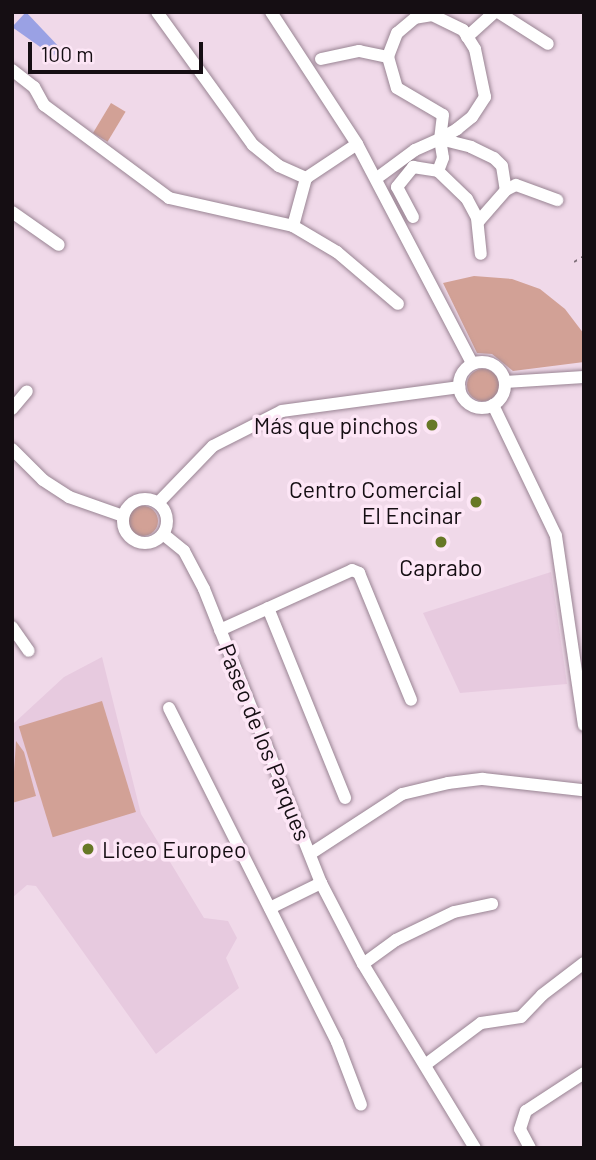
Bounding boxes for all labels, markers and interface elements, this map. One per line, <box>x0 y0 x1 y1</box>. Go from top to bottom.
scale bar <box>32 28 206 72</box>
text: 100 m <box>41 41 94 66</box>
place label: Más que pinchos <box>254 411 418 439</box>
marker: Más que pinchos <box>424 417 440 433</box>
place label: Centro Comercial El Encinar <box>289 475 462 529</box>
marker: Centro Comercial El Encinar <box>468 494 484 510</box>
marker: Caprabo <box>433 534 449 550</box>
place label: Caprabo <box>399 553 483 581</box>
street label: Paseo de los Parques <box>213 639 317 845</box>
place label: Liceo Europeo <box>102 835 247 863</box>
marker: Liceo Europeo <box>80 841 96 857</box>

